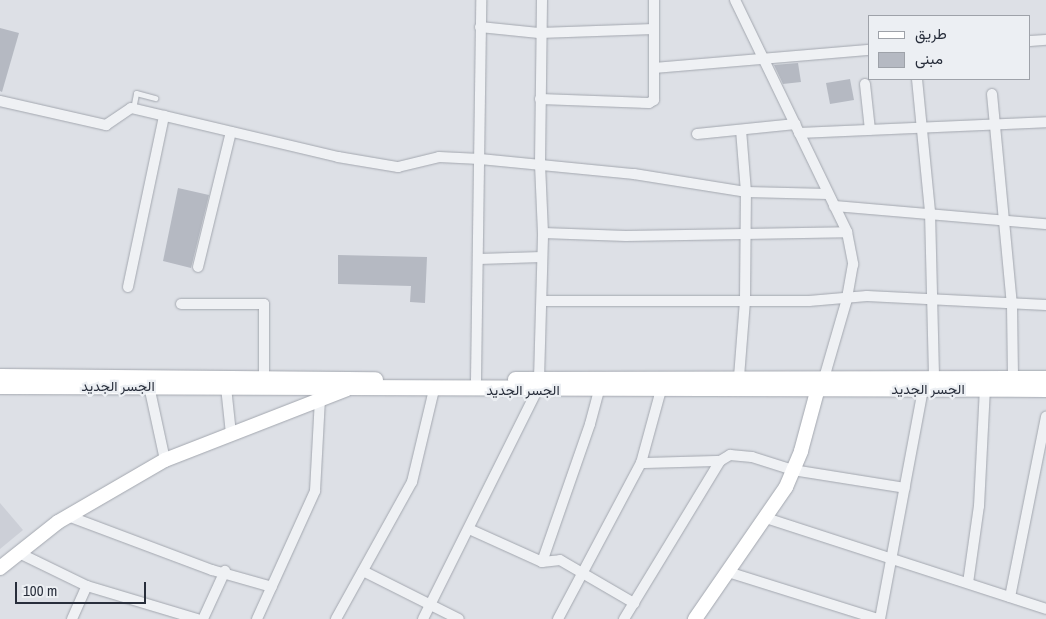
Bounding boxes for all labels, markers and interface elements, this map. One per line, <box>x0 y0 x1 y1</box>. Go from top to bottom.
legend <box>868 15 1031 80</box>
text: طريق <box>915 23 947 44</box>
text: مبنى <box>915 48 943 69</box>
street label: الجسر الجديد <box>81 378 155 394</box>
street label: الجسر الجديد <box>891 381 965 397</box>
street label: الجسر الجديد <box>486 382 560 398</box>
scale bar <box>18 572 149 604</box>
text: 100 m <box>23 580 57 601</box>

